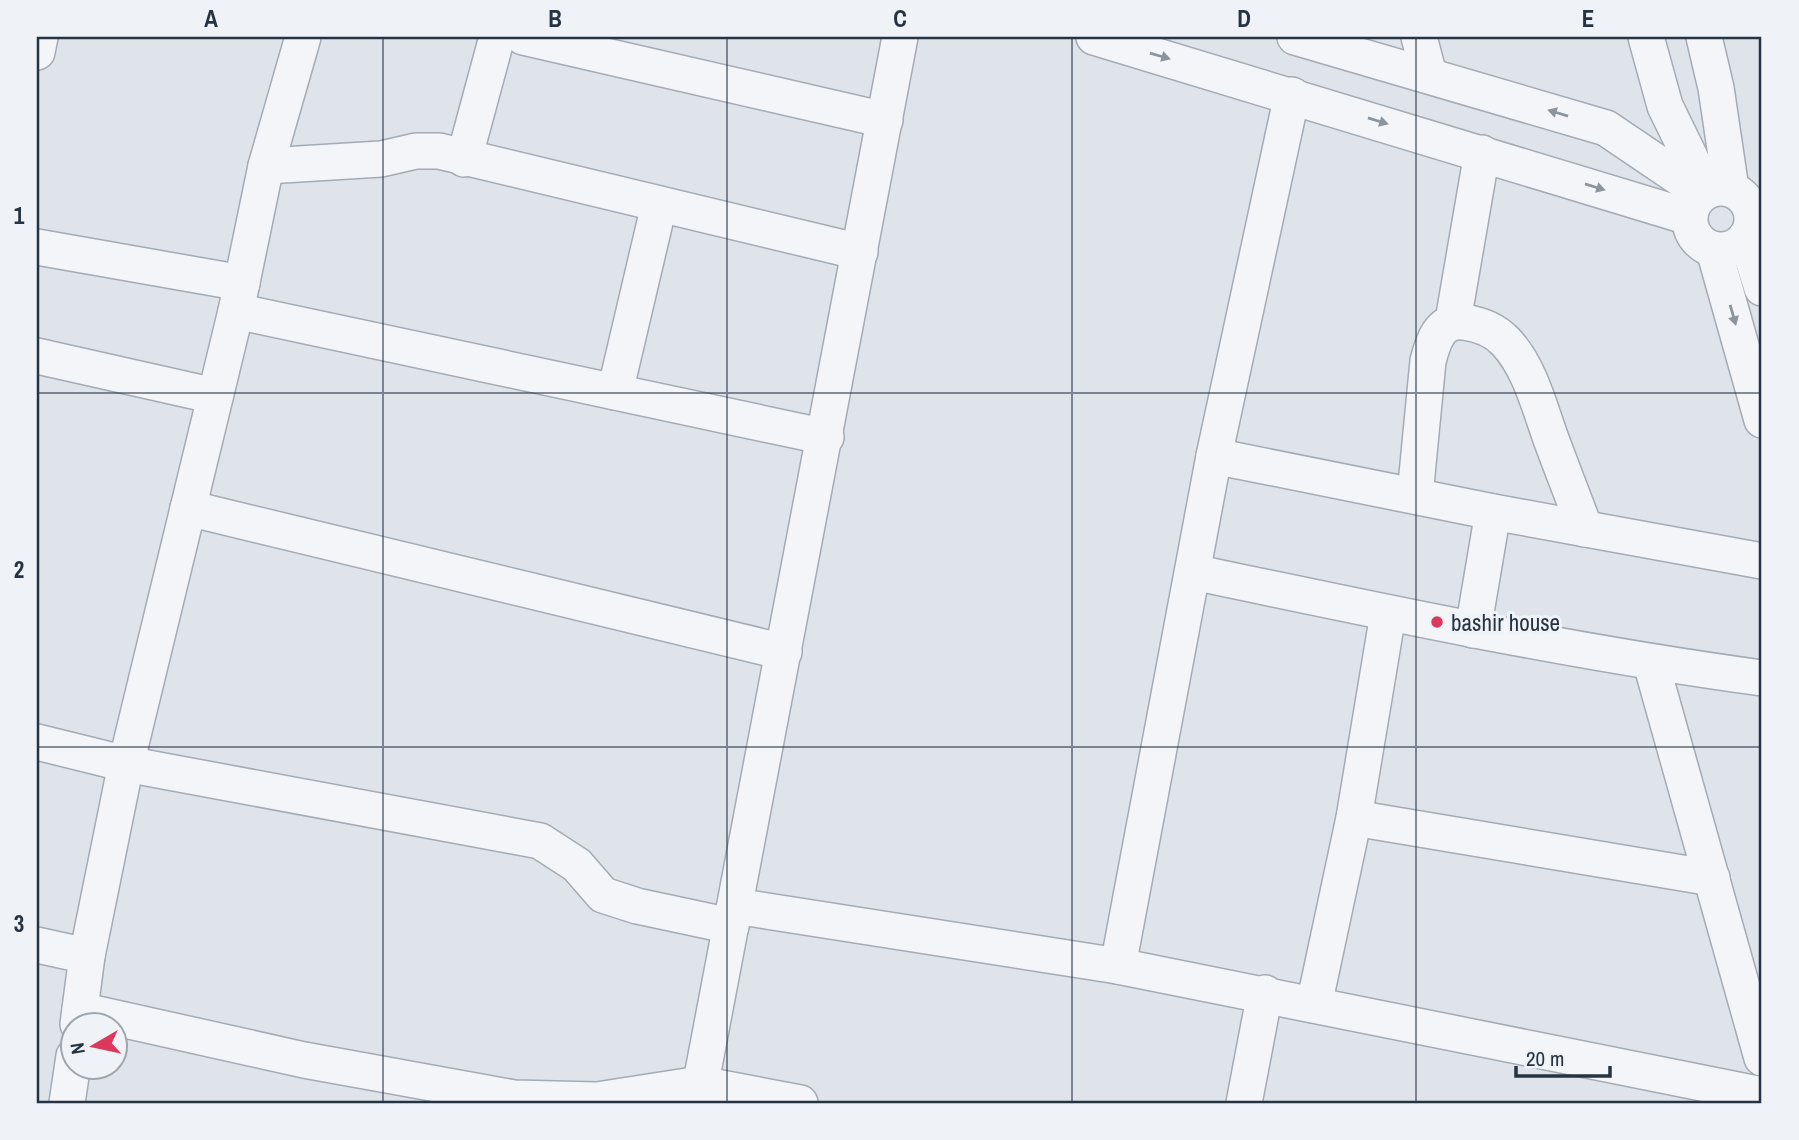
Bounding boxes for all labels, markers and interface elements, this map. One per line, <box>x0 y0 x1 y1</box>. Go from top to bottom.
text: A <box>204 3 218 34</box>
text: B <box>548 3 562 34</box>
text: C <box>893 3 907 34</box>
text: D <box>1237 3 1251 34</box>
text: E <box>1582 3 1594 34</box>
one-way arrow <box>1149 51 1170 61</box>
one-way arrow <box>1547 107 1568 117</box>
one-way arrow <box>1367 116 1388 126</box>
one-way arrow <box>1585 183 1606 193</box>
text: 1 <box>14 200 25 231</box>
one-way arrow <box>1728 305 1738 326</box>
text: 2 <box>14 554 24 585</box>
place label: bashir house <box>1451 607 1560 638</box>
marker: bashir house <box>1429 614 1445 630</box>
text: 3 <box>14 908 24 939</box>
north arrow <box>60 1010 130 1080</box>
scale bar <box>1516 1035 1610 1079</box>
text: N <box>63 1041 91 1056</box>
text: 20 m <box>1526 1044 1564 1073</box>

